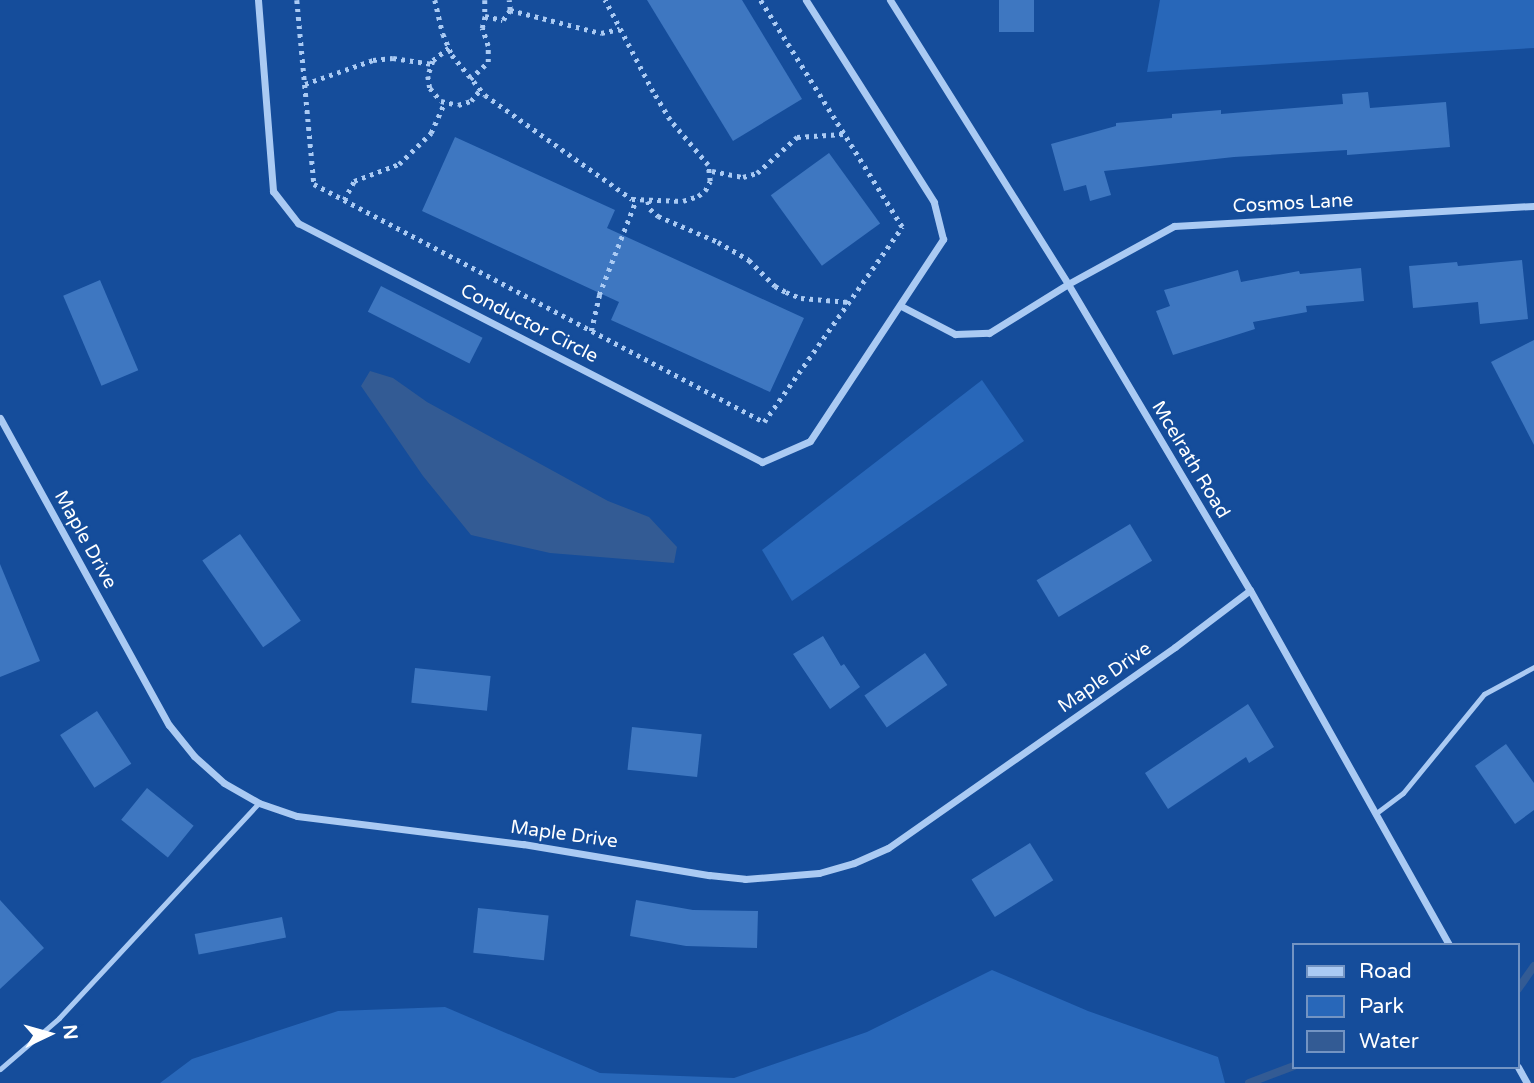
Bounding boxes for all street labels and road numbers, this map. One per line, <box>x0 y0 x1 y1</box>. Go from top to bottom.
street label: Cosmos Lane <box>1232 189 1354 219</box>
street label: Conductor Circle <box>456 280 602 368</box>
street label: Mcelrath Road <box>1146 397 1234 523</box>
street label: Maple Drive <box>49 487 121 593</box>
street label: Maple Drive <box>1054 638 1156 718</box>
street label: Maple Drive <box>509 816 619 854</box>

